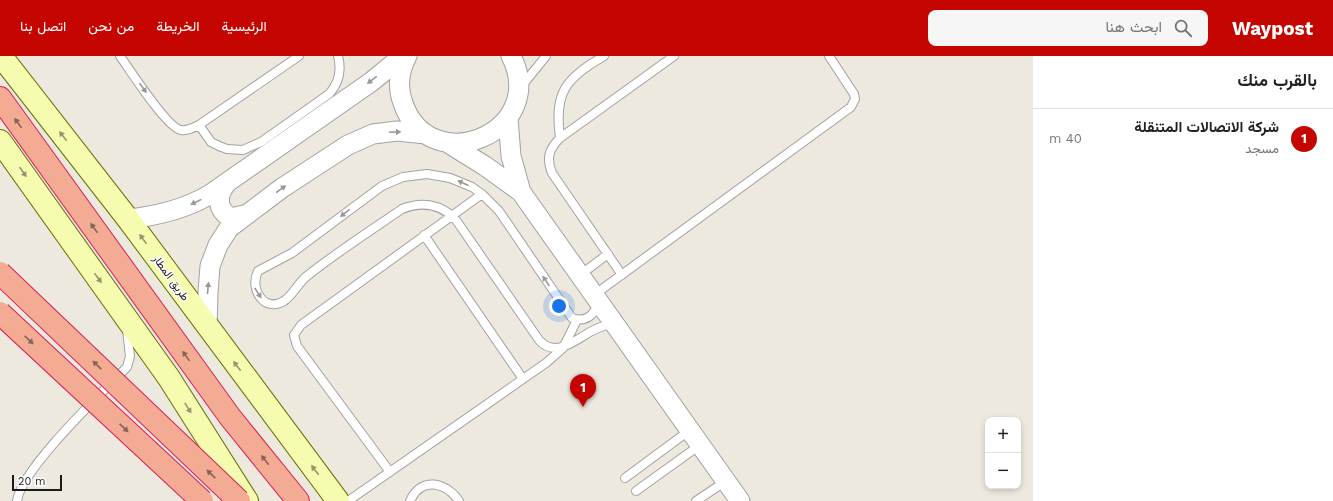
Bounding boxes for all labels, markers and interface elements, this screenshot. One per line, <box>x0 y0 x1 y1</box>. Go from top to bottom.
search box <box>928 10 1208 46</box>
icon: search <box>1172 17 1194 39</box>
text: Waypost <box>1232 17 1313 40</box>
text: اتصل بنا <box>20 18 66 34</box>
text: من نحن <box>88 18 134 34</box>
text: الخريطة <box>156 18 200 34</box>
text: الرئيسية <box>222 18 267 34</box>
text: ابحث هنا <box>1105 18 1162 36</box>
text: بالقرب منك <box>1237 70 1317 90</box>
one-way arrow <box>367 76 378 85</box>
one-way arrow <box>139 82 147 93</box>
one-way arrow <box>14 117 22 128</box>
text: شركة الاتصالات المتنقلة <box>1134 118 1279 136</box>
one-way arrow <box>389 129 402 135</box>
one-way arrow <box>60 131 68 141</box>
text: 40 m <box>1049 131 1082 146</box>
text: 1 <box>1301 131 1307 146</box>
text: مسجد <box>1245 141 1279 156</box>
one-way arrow <box>19 167 27 178</box>
one-way arrow <box>457 180 469 186</box>
one-way arrow <box>276 185 286 193</box>
one-way arrow <box>191 199 202 205</box>
one-way arrow <box>340 209 351 217</box>
one-way arrow <box>90 223 98 233</box>
one-way arrow <box>139 234 147 244</box>
street label: طريق المطار <box>150 252 192 303</box>
one-way arrow <box>94 273 102 284</box>
one-way arrow <box>542 276 550 286</box>
one-way arrow <box>205 282 212 294</box>
one-way arrow <box>255 288 262 299</box>
your location <box>549 296 569 316</box>
one-way arrow <box>23 335 34 344</box>
one-way arrow <box>182 351 190 362</box>
one-way arrow <box>92 360 102 370</box>
one-way arrow <box>233 361 241 371</box>
pin: 1 <box>570 374 596 407</box>
one-way arrow <box>184 403 192 413</box>
map controls <box>985 417 1021 489</box>
button: + <box>985 417 1021 453</box>
one-way arrow <box>119 423 129 433</box>
button: − <box>985 453 1021 489</box>
one-way arrow <box>260 454 269 465</box>
one-way arrow <box>311 464 319 475</box>
one-way arrow <box>206 469 216 479</box>
scale bar <box>12 473 62 492</box>
text: 20 m <box>18 475 46 488</box>

